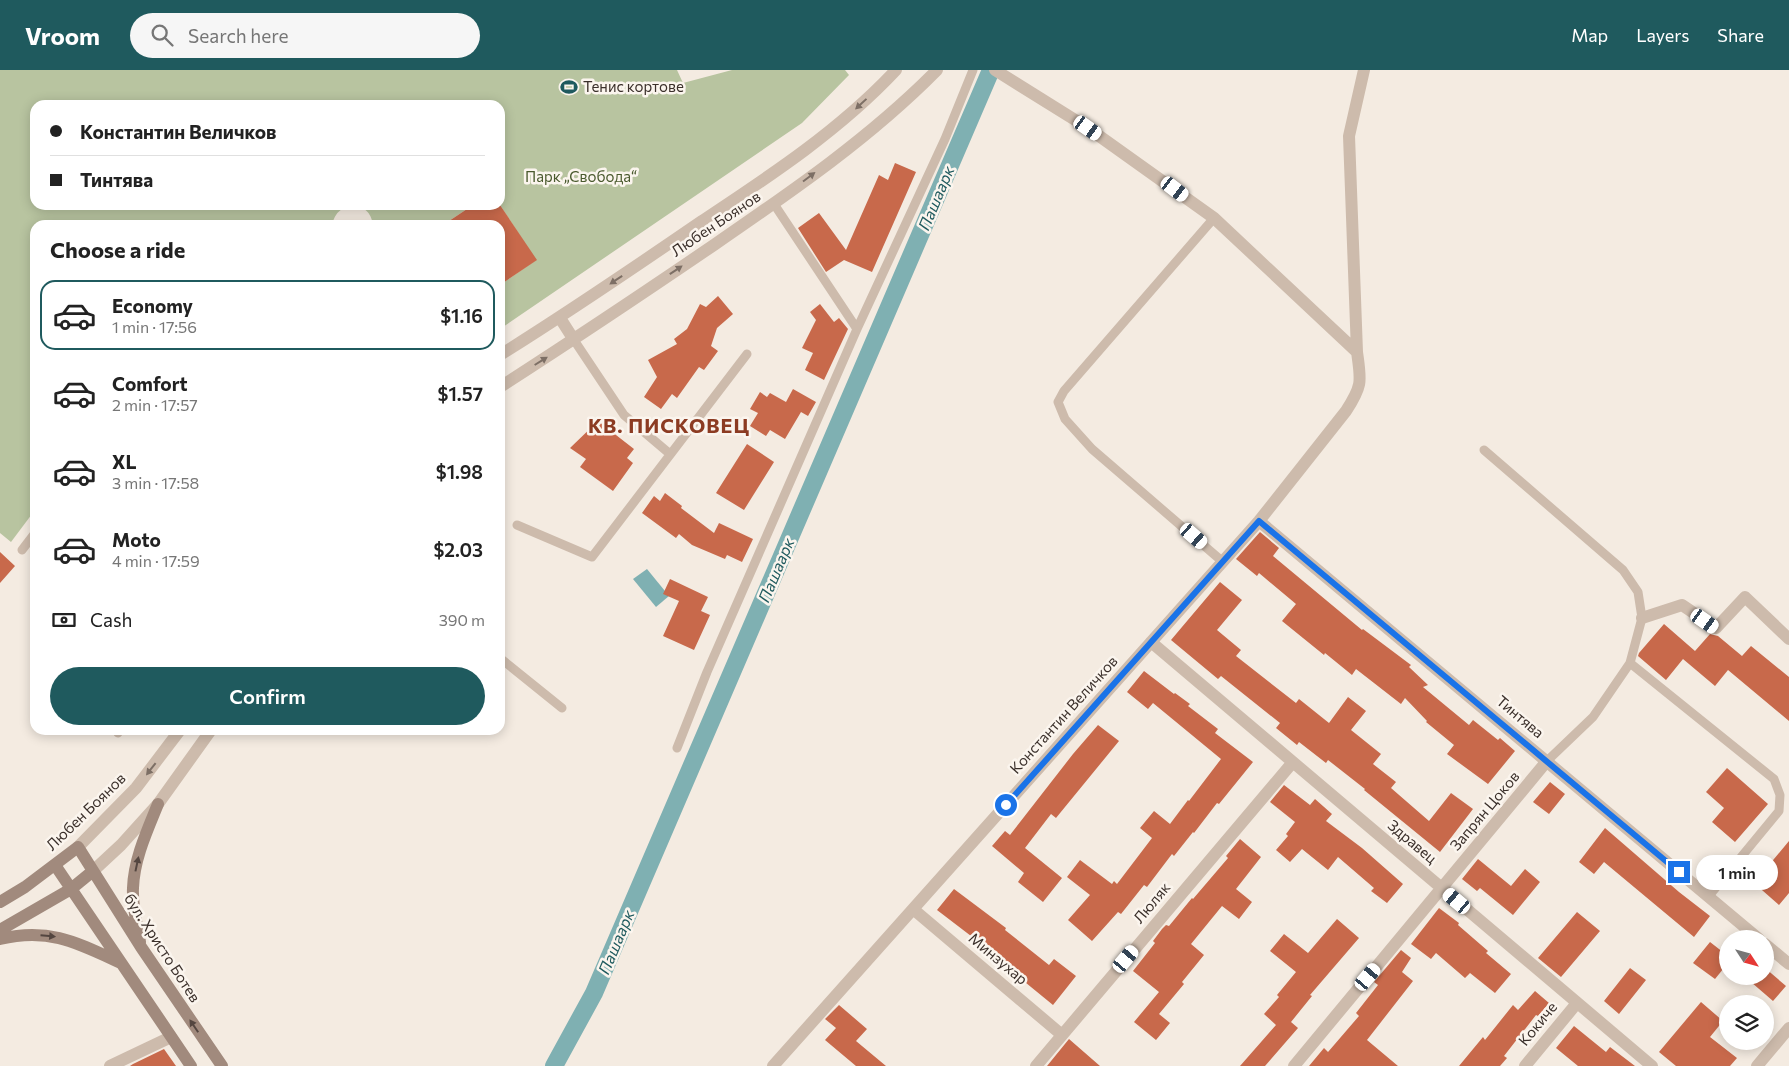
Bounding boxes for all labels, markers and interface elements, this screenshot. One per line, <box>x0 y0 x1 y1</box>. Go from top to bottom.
search box <box>130 13 480 58</box>
text: Vroom <box>25 21 100 50</box>
icon: search <box>148 21 176 49</box>
text: Search here <box>188 24 289 47</box>
text: Map <box>1571 24 1608 46</box>
text: Layers <box>1636 24 1689 46</box>
text: Share <box>1717 24 1764 46</box>
sports icon: Тенис кортове <box>559 77 579 97</box>
place label: Тенис кортове <box>583 77 684 95</box>
one-way arrow <box>856 98 868 110</box>
car <box>1071 113 1104 143</box>
text: Константин Величков <box>80 120 277 143</box>
water label: Пашаарк <box>914 162 958 233</box>
park label: Парк „Свобода“ <box>525 167 637 185</box>
text: Тинтява <box>80 168 153 191</box>
one-way arrow <box>802 172 816 182</box>
car <box>1158 174 1191 204</box>
street label: Любен Боянов <box>667 187 763 260</box>
text: Choose a ride <box>50 236 185 263</box>
one-way arrow <box>669 265 683 275</box>
one-way arrow <box>609 275 622 285</box>
icon: car <box>52 293 97 338</box>
text: Economy <box>112 294 193 317</box>
text: $1.16 <box>440 304 483 327</box>
text: 1 min · 17:56 <box>112 317 197 336</box>
one-way arrow <box>535 356 548 365</box>
icon: car <box>52 371 97 416</box>
text: Comfort <box>112 372 188 395</box>
text: $1.57 <box>438 382 483 405</box>
text: 2 min · 17:57 <box>112 395 198 414</box>
district label: КВ. ПИСКОВЕЦ <box>588 413 750 437</box>
icon: car <box>52 449 97 494</box>
text: XL <box>112 450 137 473</box>
text: $1.98 <box>436 460 483 483</box>
text: 3 min · 17:58 <box>112 473 199 492</box>
car <box>1177 520 1210 552</box>
icon: car <box>52 527 97 572</box>
text: Moto <box>112 528 161 551</box>
water label: Пашаарк <box>754 534 798 605</box>
text: $2.03 <box>433 538 483 561</box>
text: 4 min · 17:59 <box>112 551 200 570</box>
icon: cash <box>50 606 78 634</box>
car <box>1688 606 1721 636</box>
text: Cash <box>90 608 132 631</box>
text: 390 m <box>439 610 485 629</box>
street label: Константин Величков <box>1006 652 1121 777</box>
button: Confirm <box>50 667 485 725</box>
street label: Тинтява <box>1493 691 1548 741</box>
one-way arrow <box>145 762 156 775</box>
street label: Запрян Цоков <box>1446 767 1523 854</box>
street label: Любен Боянов <box>42 769 129 854</box>
route start <box>995 794 1017 816</box>
street label: Здравец <box>1384 816 1441 867</box>
callout: 1 min <box>1696 854 1779 890</box>
one-way arrow <box>133 855 141 871</box>
route end <box>1668 861 1690 883</box>
text: 1 min <box>1718 863 1756 882</box>
street label: Люляк <box>1129 878 1174 927</box>
car <box>1440 886 1473 916</box>
street label: бул. Христо Ботев <box>121 890 205 1005</box>
water label: Пашаарк <box>594 906 638 977</box>
street label: Минзухар <box>966 929 1032 988</box>
north arrow <box>1719 930 1774 985</box>
map controls <box>1719 930 1774 1050</box>
one-way arrow <box>40 932 56 940</box>
car <box>1110 943 1141 975</box>
car <box>1352 961 1383 993</box>
button: layers <box>1719 995 1774 1050</box>
street label: Кокиче <box>1514 998 1560 1049</box>
one-way arrow <box>189 1019 199 1032</box>

